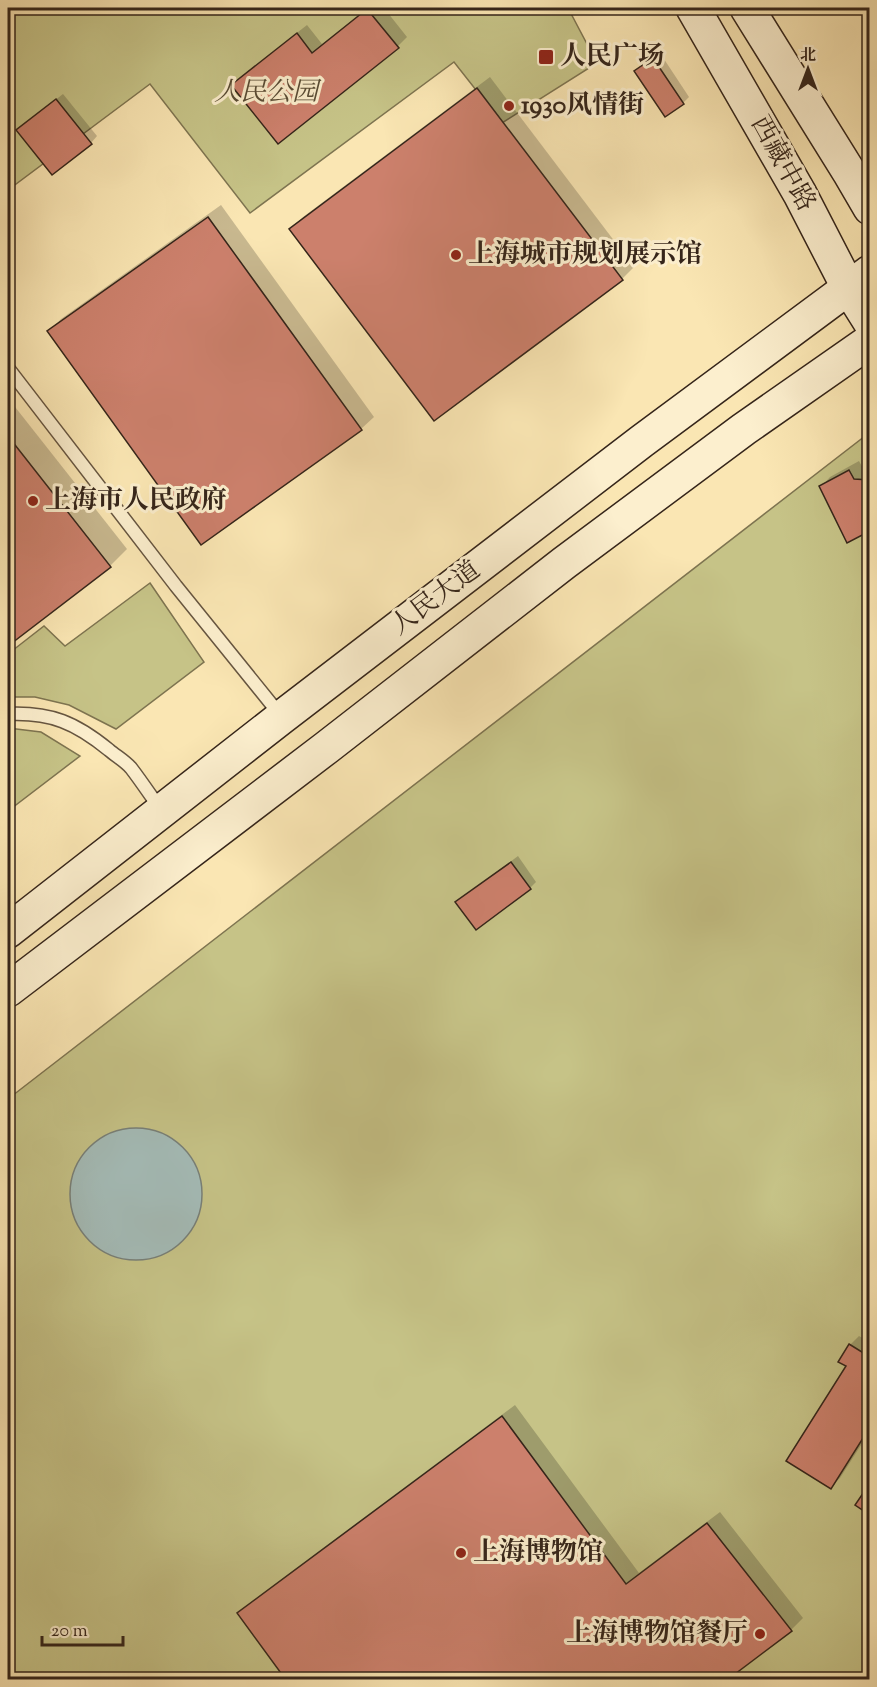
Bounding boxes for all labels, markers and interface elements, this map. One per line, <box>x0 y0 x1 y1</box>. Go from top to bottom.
place label: 人民广场 <box>560 39 664 76</box>
north arrow <box>778 39 838 99</box>
text: 北 <box>800 45 816 68</box>
marker: 人民广场 <box>537 48 555 66</box>
park label: 人民公园 <box>214 75 322 112</box>
place label: 1930风情街 <box>521 88 644 125</box>
marker: 1930风情街 <box>502 99 516 113</box>
street label: 西藏中路 <box>741 110 823 218</box>
place label: 上海城市规划展示馆 <box>468 237 702 274</box>
marker: 上海城市规划展示馆 <box>449 248 463 262</box>
place label: 上海市人民政府 <box>45 483 227 520</box>
marker: 上海市人民政府 <box>26 494 40 508</box>
street label: 人民大道 <box>383 553 489 645</box>
place label: 上海博物馆 <box>473 1535 603 1572</box>
marker: 上海博物馆 <box>454 1546 468 1560</box>
scale bar <box>42 1609 123 1647</box>
place label: 上海博物馆餐厅 <box>566 1616 748 1653</box>
text: 20 m <box>51 1619 88 1645</box>
marker: 上海博物馆餐厅 <box>753 1627 767 1641</box>

